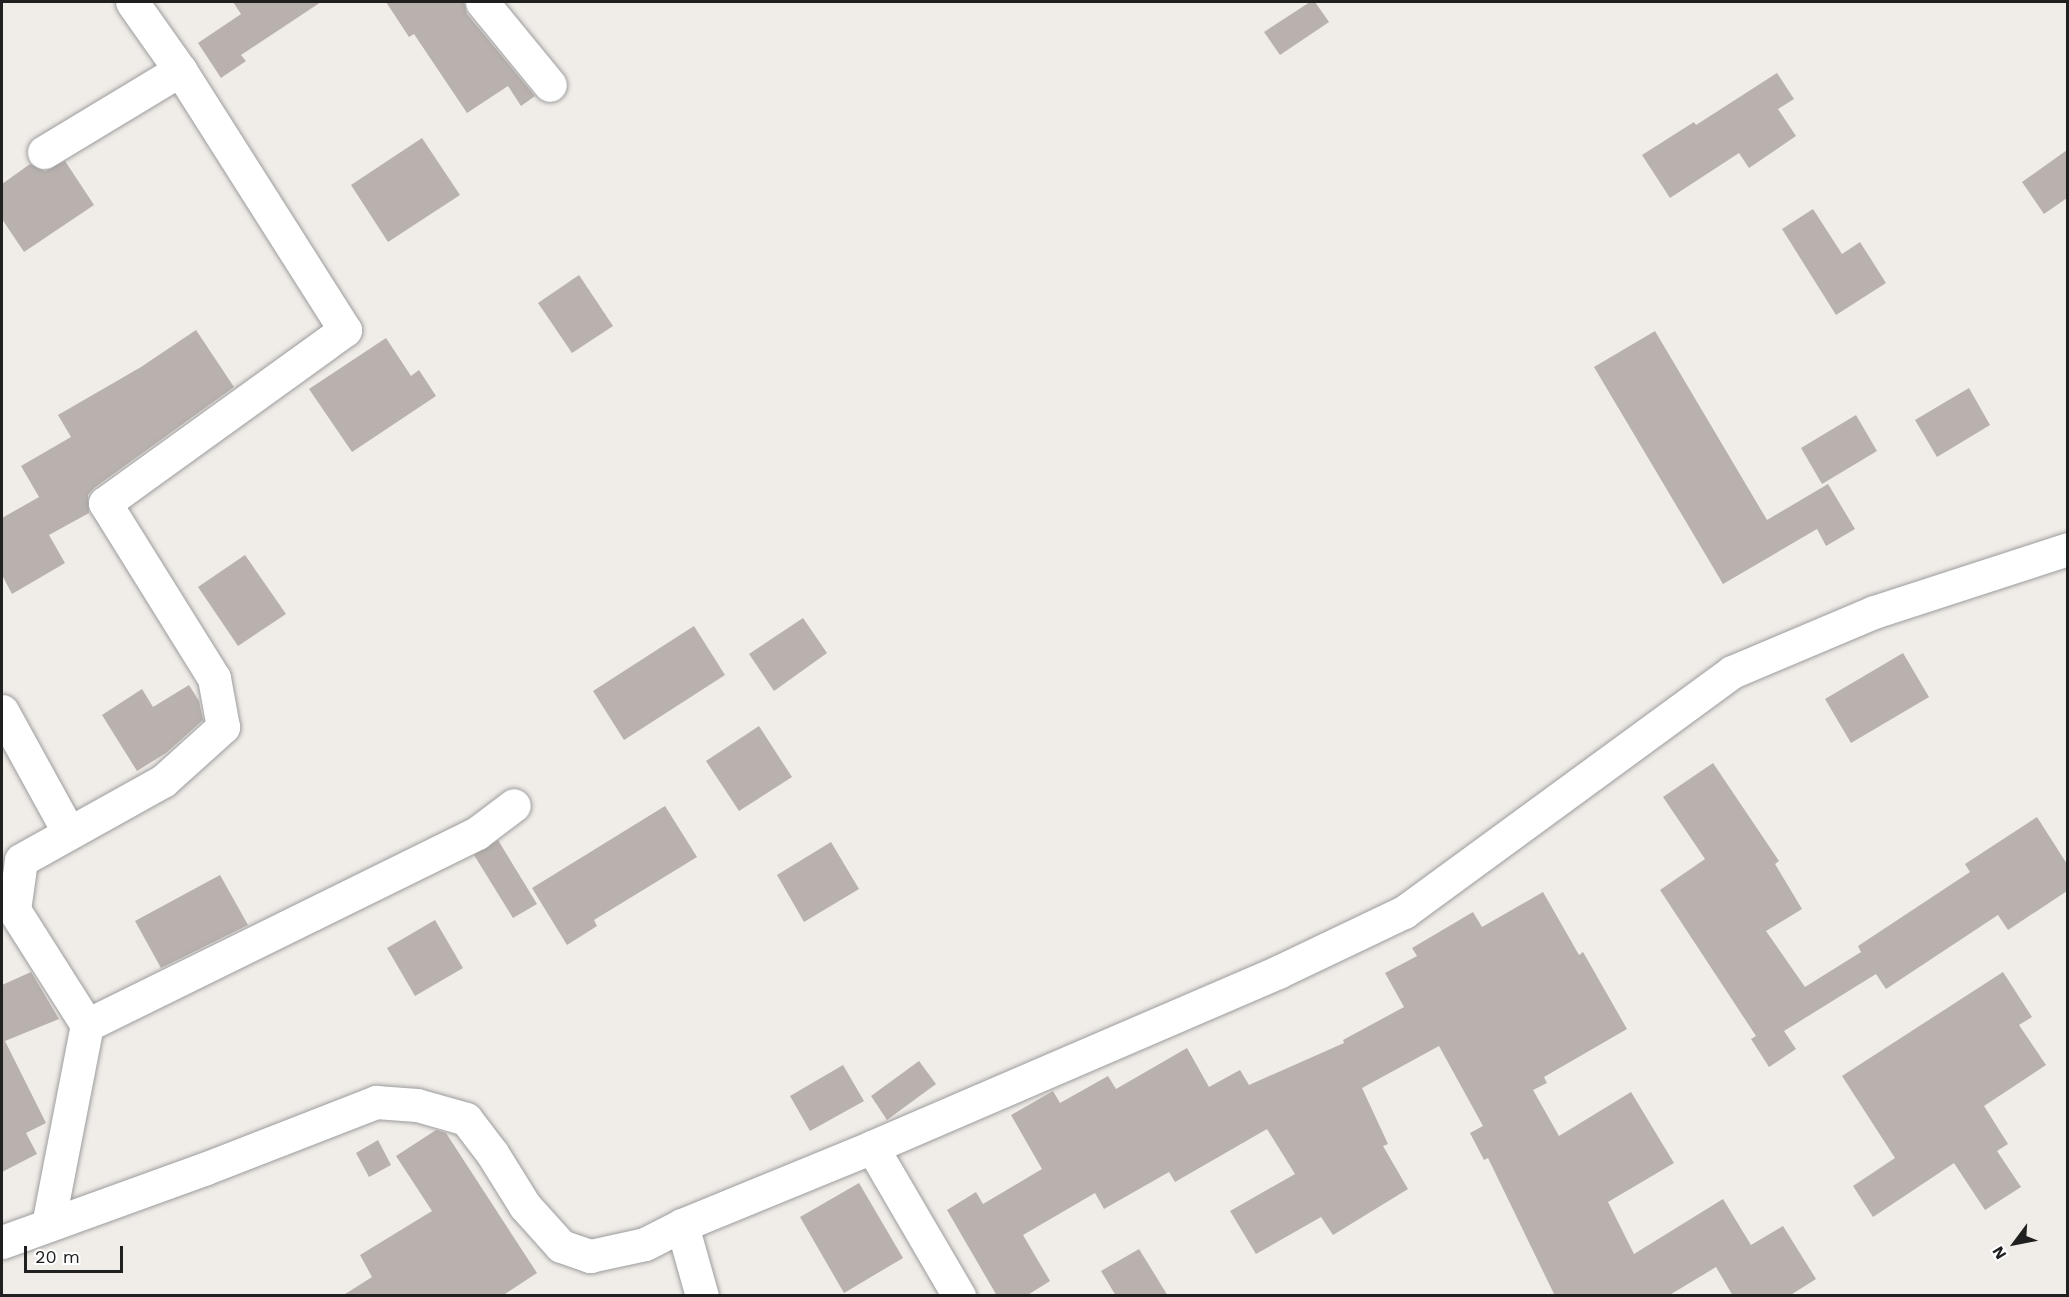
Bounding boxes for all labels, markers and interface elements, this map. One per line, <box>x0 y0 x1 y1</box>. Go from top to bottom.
north arrow <box>1985 1213 2045 1273</box>
scale bar <box>27 1234 126 1272</box>
text: N <box>1988 1243 2011 1263</box>
text: 20 m <box>35 1246 80 1267</box>

